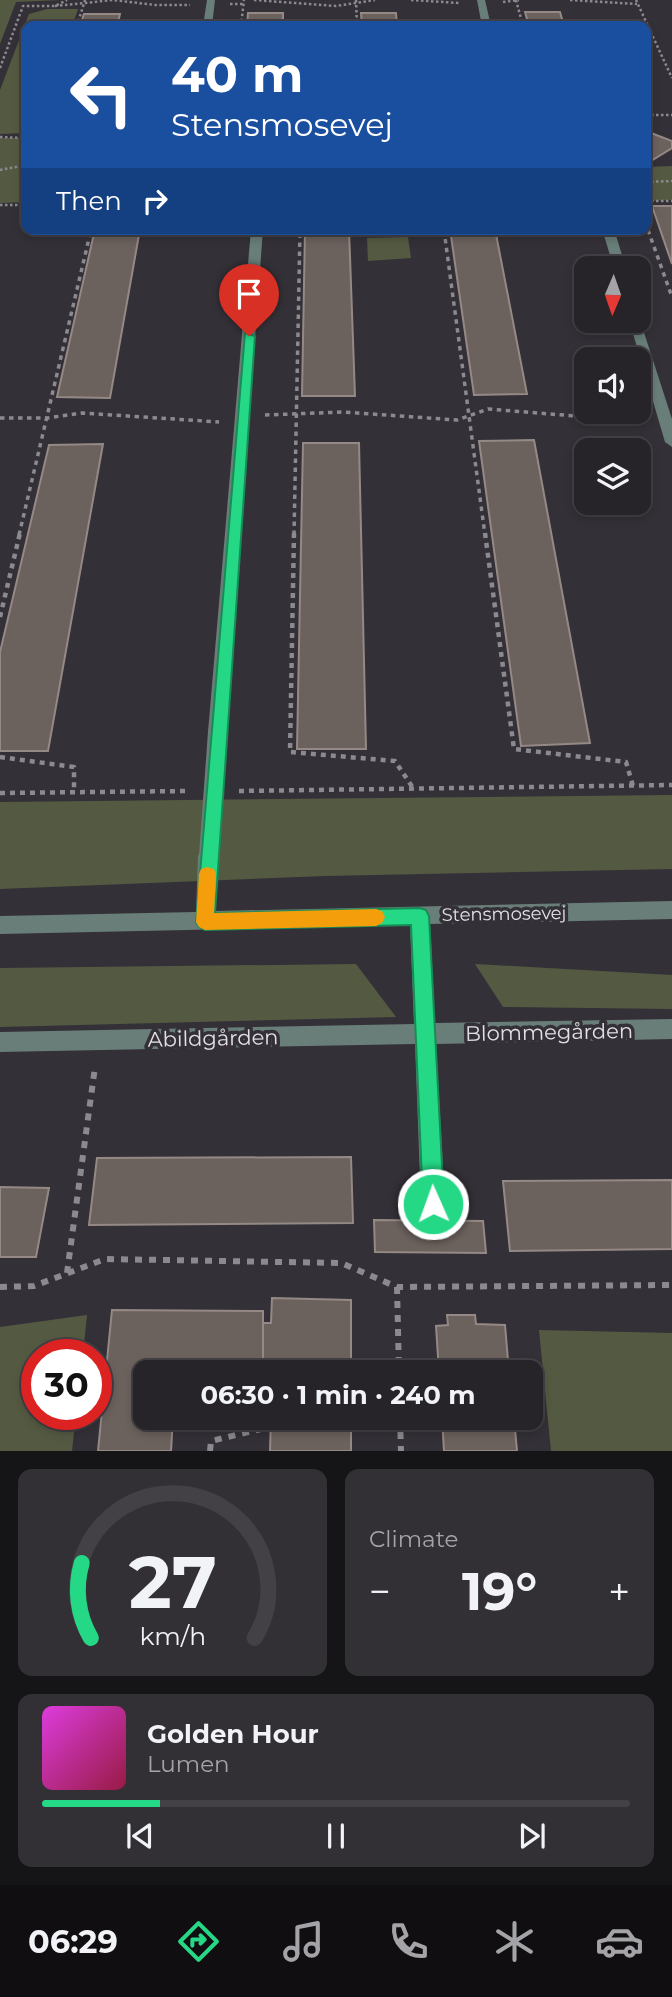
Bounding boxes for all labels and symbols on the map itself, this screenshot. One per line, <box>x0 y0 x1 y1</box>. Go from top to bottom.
north arrow <box>574 256 651 332</box>
pin <box>219 264 279 336</box>
street label: Stensmosevej <box>441 902 567 926</box>
street label: Blommegården <box>465 1018 633 1046</box>
street label: Abildgården <box>147 1024 279 1052</box>
position arrow <box>396 1167 470 1241</box>
speed limit sign: 30 <box>21 1339 112 1430</box>

